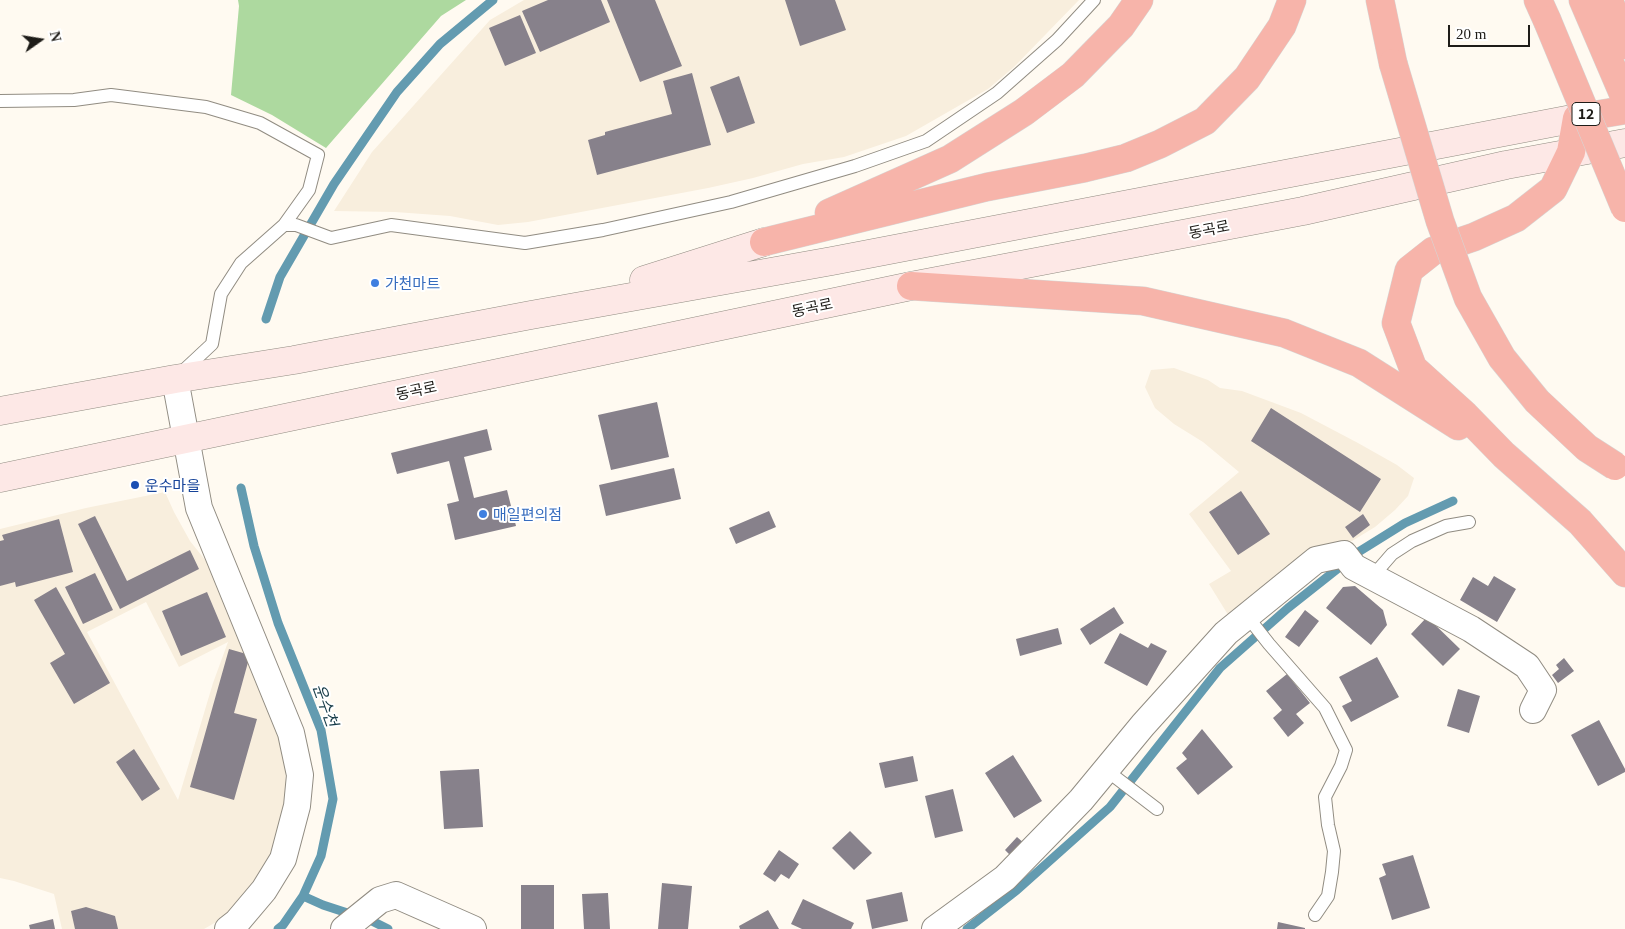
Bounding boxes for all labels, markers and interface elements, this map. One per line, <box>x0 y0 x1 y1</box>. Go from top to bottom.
north arrow <box>15 15 65 65</box>
scale bar <box>1450 15 1532 47</box>
text: 20 m <box>1456 26 1486 42</box>
text: N <box>47 30 64 43</box>
road number: 12 <box>1572 102 1600 126</box>
street label: 동곡로 <box>1187 216 1231 242</box>
place label: 가천마트 <box>385 274 440 292</box>
marker: 가천마트 <box>369 277 381 289</box>
street label: 동곡로 <box>790 294 834 320</box>
street label: 동곡로 <box>394 377 438 403</box>
place label: 운수마을 <box>145 476 200 494</box>
marker: 운수마을 <box>129 479 141 491</box>
place label: 매일편의점 <box>493 505 562 523</box>
marker: 매일편의점 <box>477 508 489 520</box>
water label: 운수천 <box>309 681 343 729</box>

